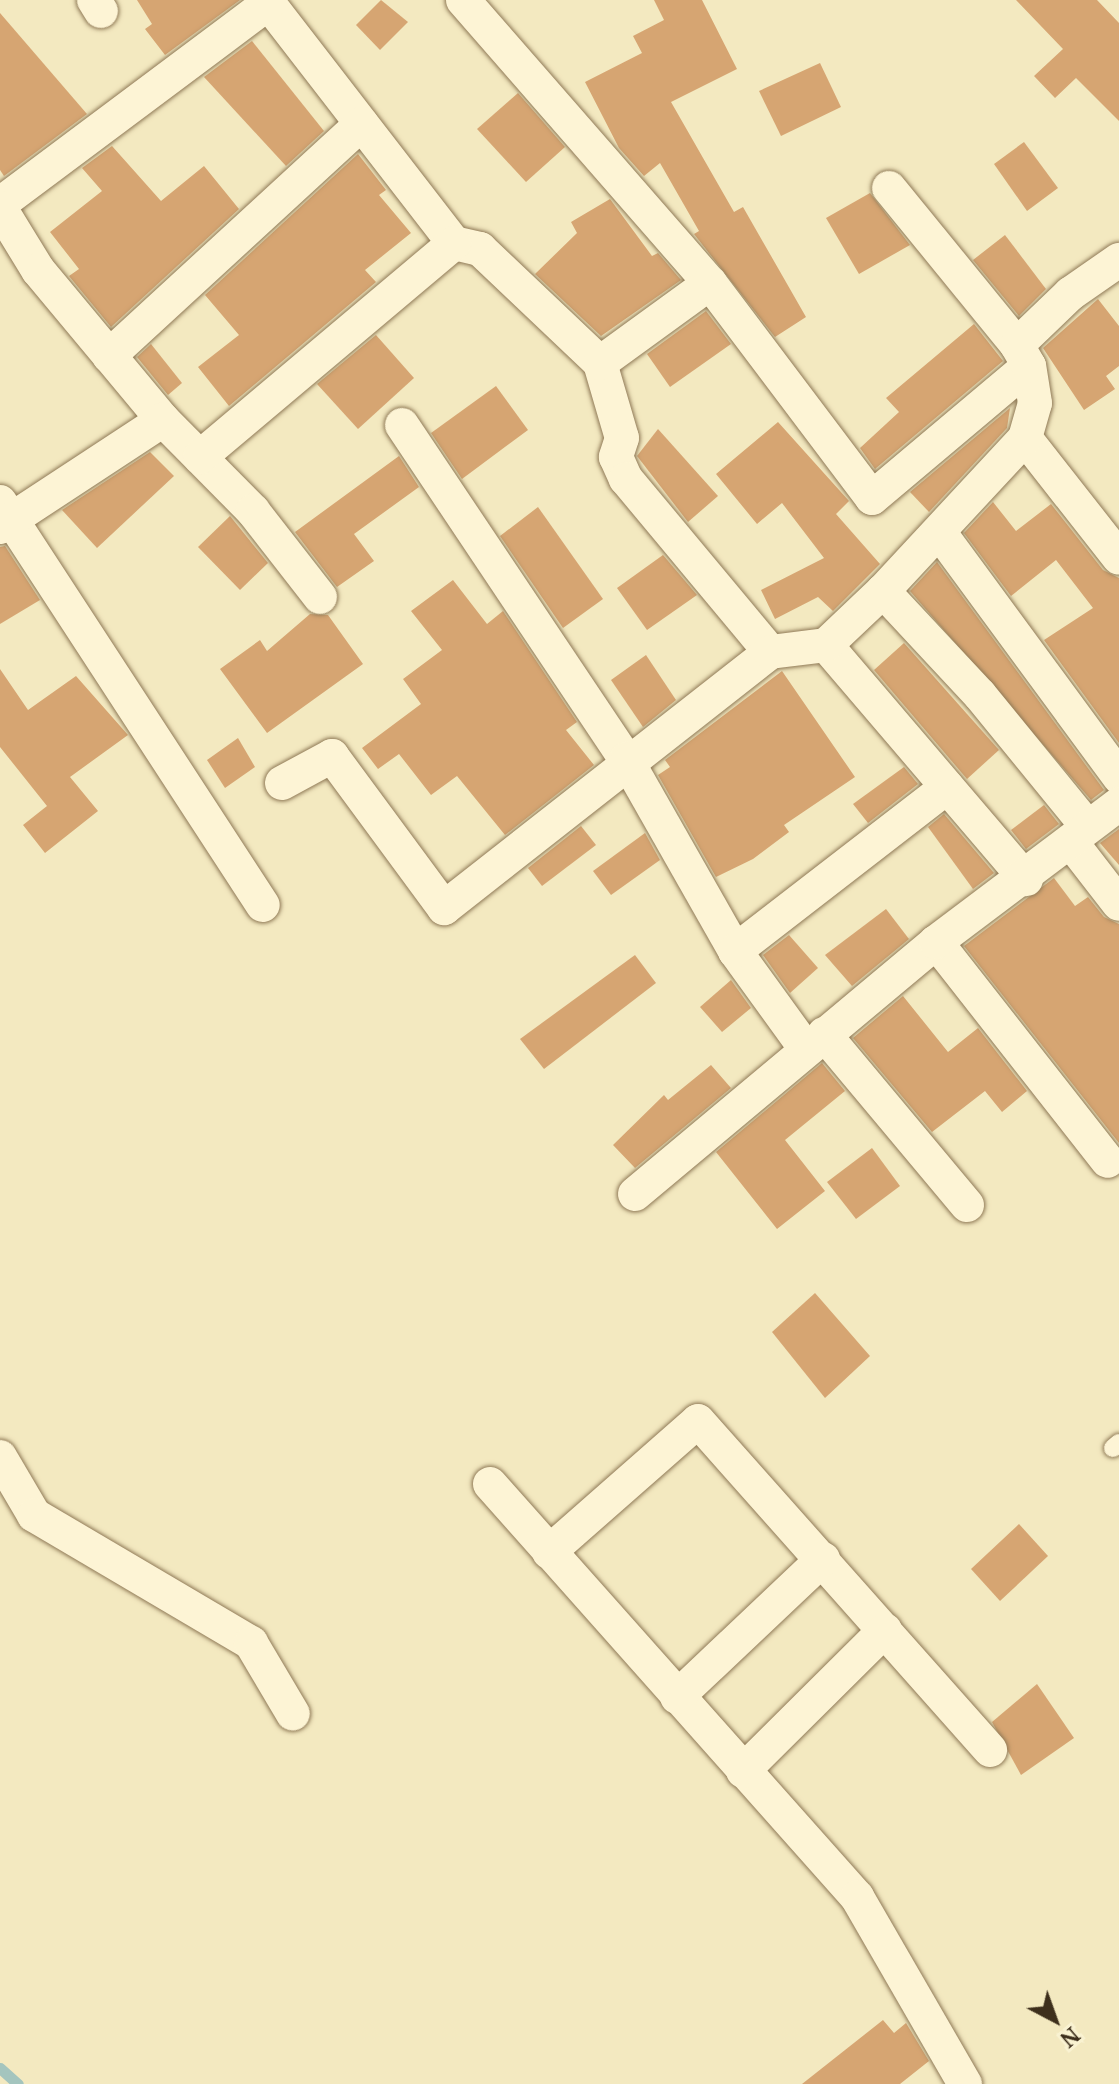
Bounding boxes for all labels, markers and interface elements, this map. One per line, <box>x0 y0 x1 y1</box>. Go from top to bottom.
north arrow <box>1015 1980 1095 2060</box>
text: N <box>1054 2021 1087 2055</box>

